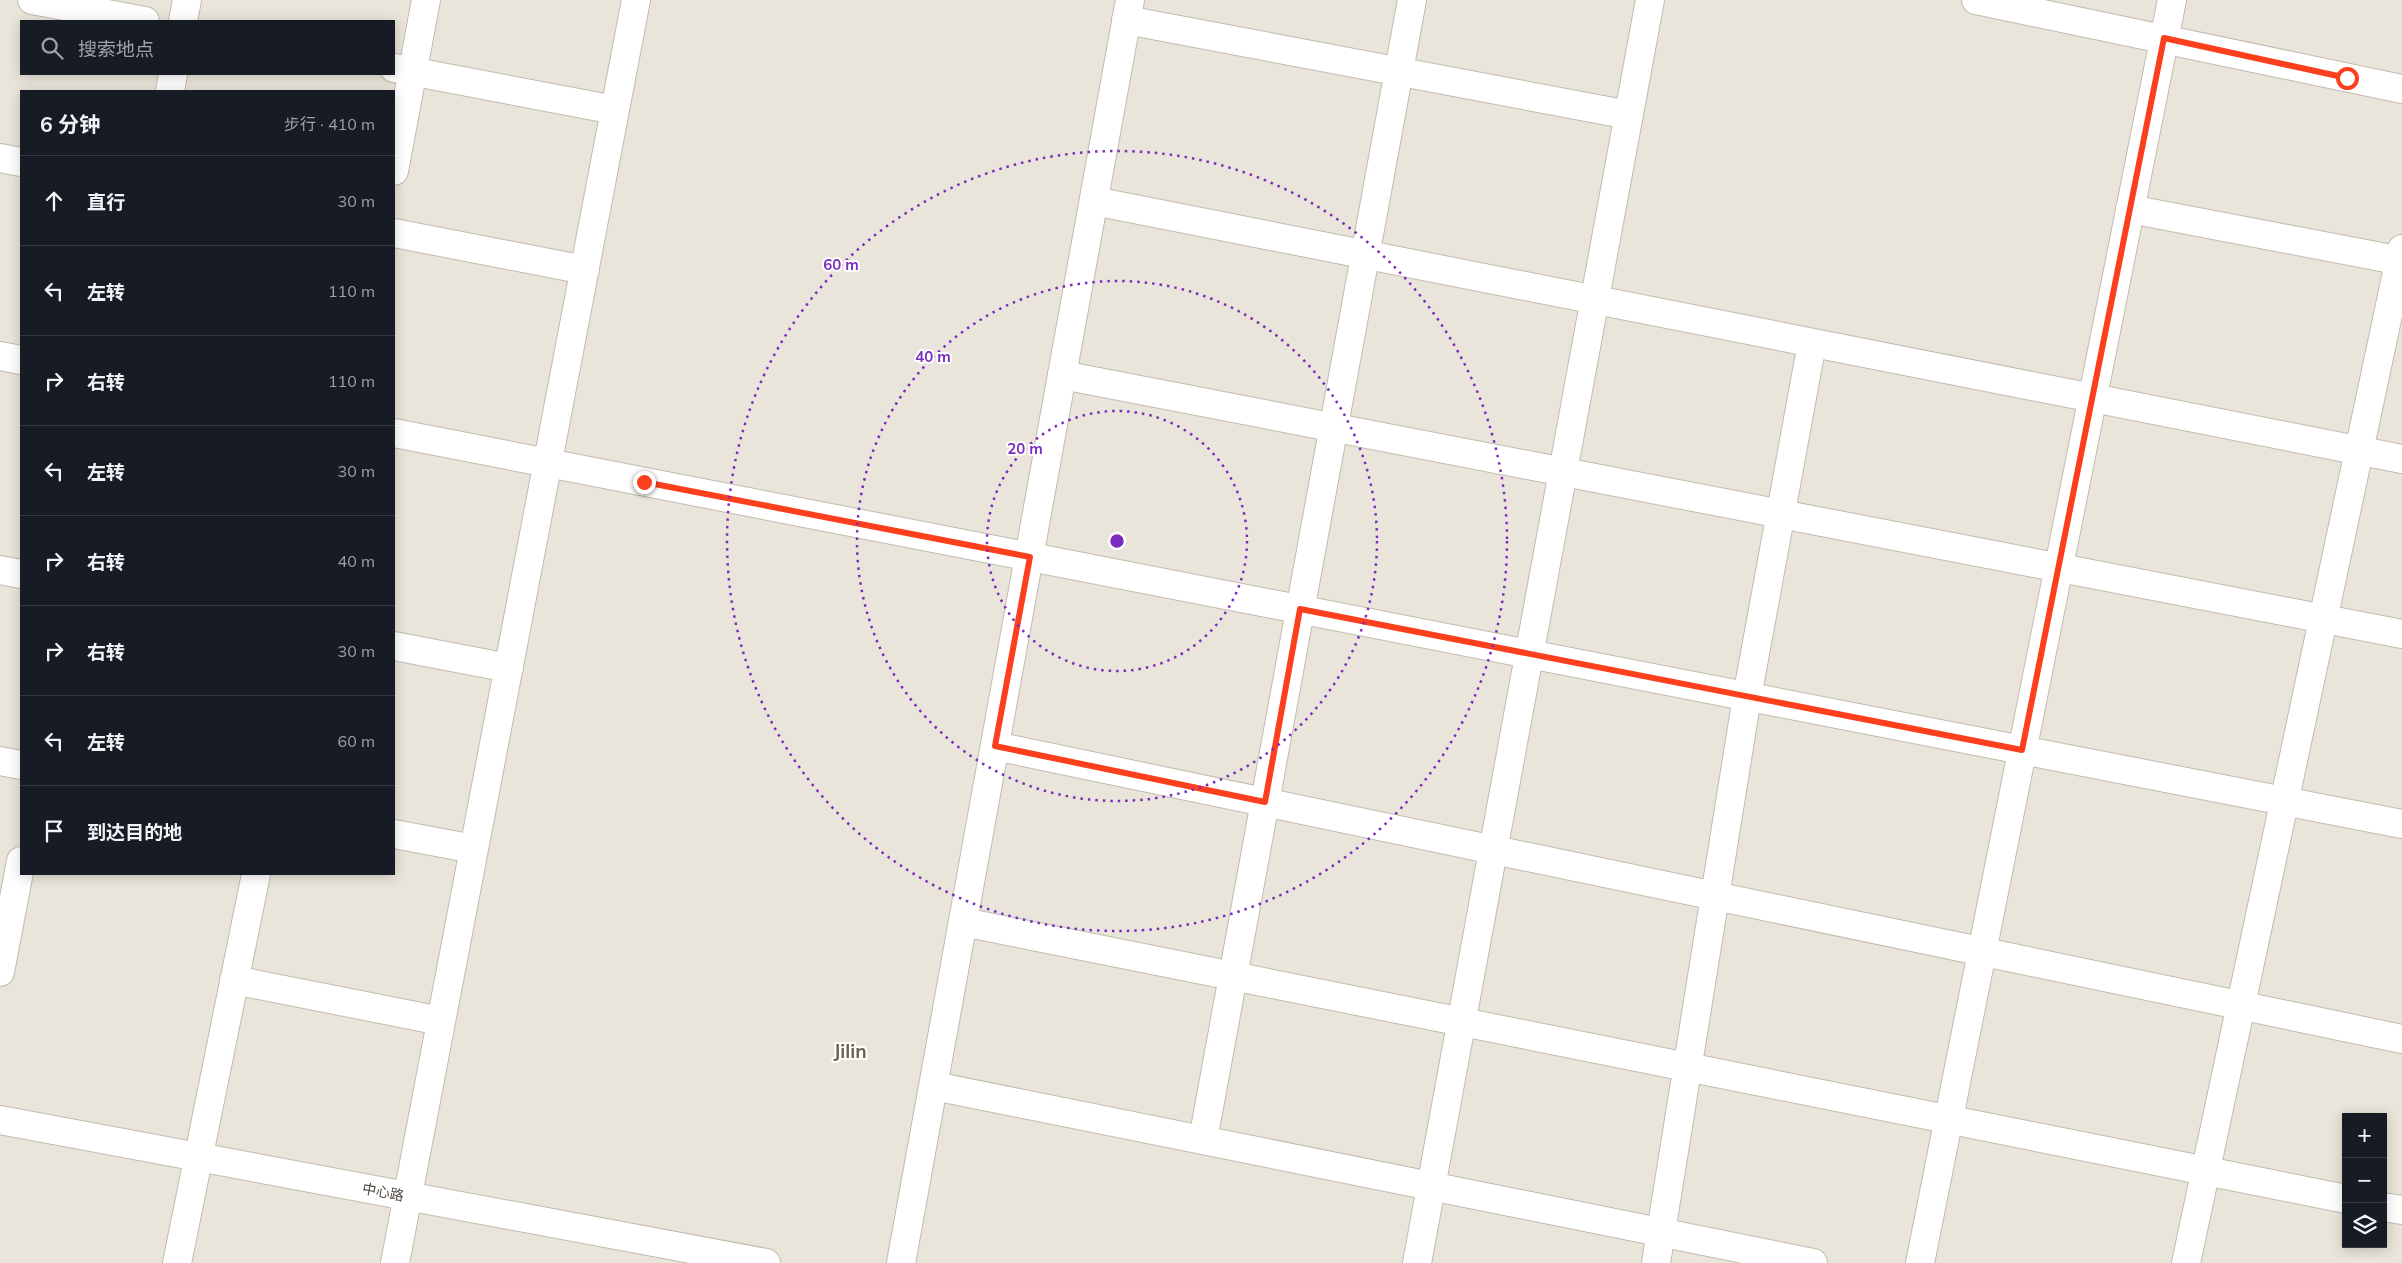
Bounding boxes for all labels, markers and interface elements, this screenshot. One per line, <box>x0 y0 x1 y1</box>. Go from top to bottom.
search box <box>20 20 395 75</box>
icon: search <box>38 34 66 62</box>
text: 搜索地点 <box>78 37 154 61</box>
route start <box>2336 67 2359 90</box>
text: 6 分钟 <box>40 111 100 137</box>
text: 步行 · 410 m <box>284 114 375 134</box>
icon: ahead <box>40 187 68 215</box>
text: 直行 <box>87 190 125 214</box>
text: 30 m <box>338 191 375 211</box>
text: 60 m <box>823 255 859 274</box>
icon: left <box>40 277 68 305</box>
text: 左转 <box>87 280 125 304</box>
text: 110 m <box>328 281 375 301</box>
text: 40 m <box>915 347 951 366</box>
icon: right <box>40 367 68 395</box>
text: 右转 <box>87 370 125 394</box>
text: 110 m <box>328 371 375 391</box>
text: 20 m <box>1007 439 1043 458</box>
icon: left <box>40 457 68 485</box>
text: 左转 <box>87 460 125 484</box>
text: 30 m <box>338 461 375 481</box>
route end <box>633 471 656 494</box>
centre of rings <box>1108 532 1126 550</box>
icon: right <box>40 547 68 575</box>
text: 右转 <box>87 550 125 574</box>
text: 40 m <box>338 551 375 571</box>
icon: right <box>40 637 68 665</box>
text: 右转 <box>87 640 125 664</box>
text: 30 m <box>338 641 375 661</box>
icon: left <box>40 727 68 755</box>
text: 左转 <box>87 730 125 754</box>
text: 60 m <box>338 731 375 751</box>
icon: arrive <box>40 817 68 845</box>
text: 到达目的地 <box>87 820 182 844</box>
district label: Jilin <box>833 1039 867 1063</box>
map controls <box>2342 1113 2387 1248</box>
button: + <box>2342 1113 2387 1158</box>
button: − <box>2342 1158 2387 1203</box>
street label: 中心路 <box>361 1179 405 1205</box>
button: layers <box>2342 1203 2387 1248</box>

